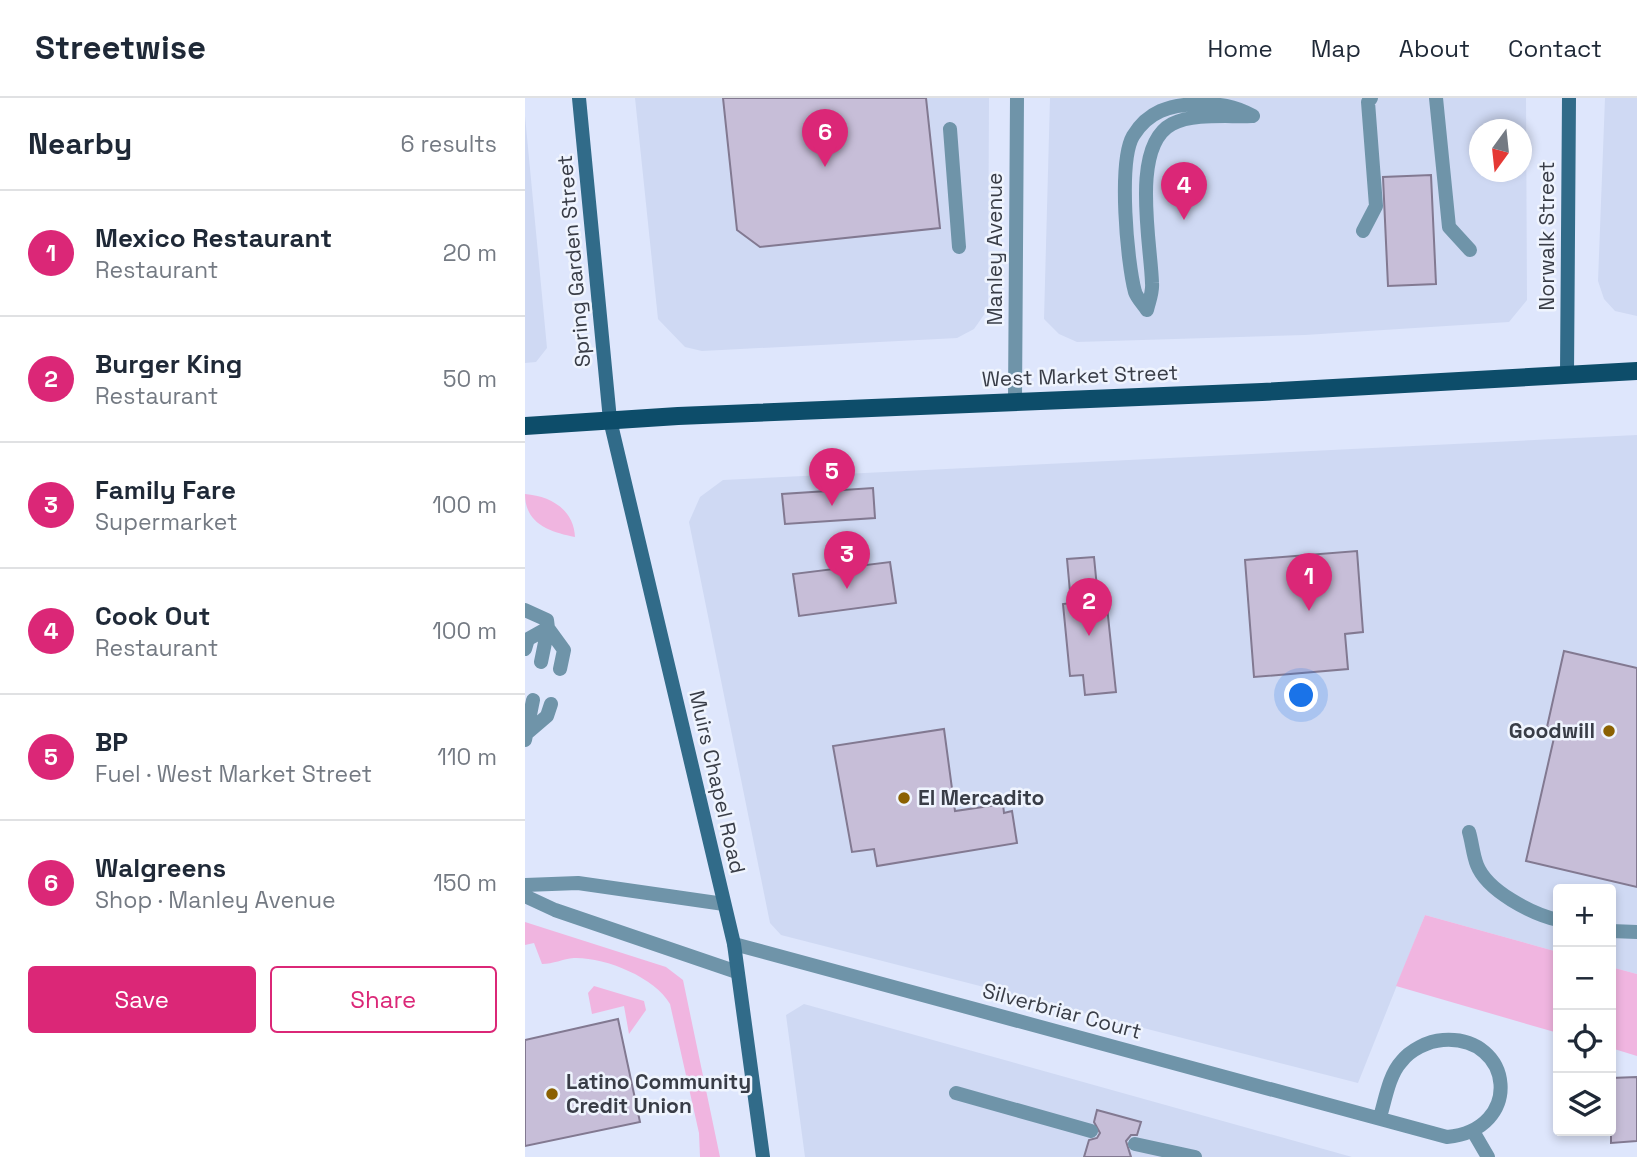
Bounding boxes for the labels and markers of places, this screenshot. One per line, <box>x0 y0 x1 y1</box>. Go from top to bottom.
pin: 6 <box>802 109 848 167</box>
pin: 4 <box>1161 162 1207 220</box>
pin: 5 <box>809 448 855 506</box>
pin: 3 <box>824 531 870 589</box>
pin: 1 <box>1286 553 1332 611</box>
pin: 2 <box>1066 578 1112 636</box>
place label: Goodwill <box>1509 717 1595 744</box>
marker: Goodwill <box>1601 723 1617 739</box>
place label: El Mercadito <box>918 784 1044 811</box>
marker: El Mercadito <box>896 790 912 806</box>
place label: Latino Community Credit Union <box>566 1068 751 1119</box>
marker: Latino Community Credit Union <box>544 1086 560 1102</box>

